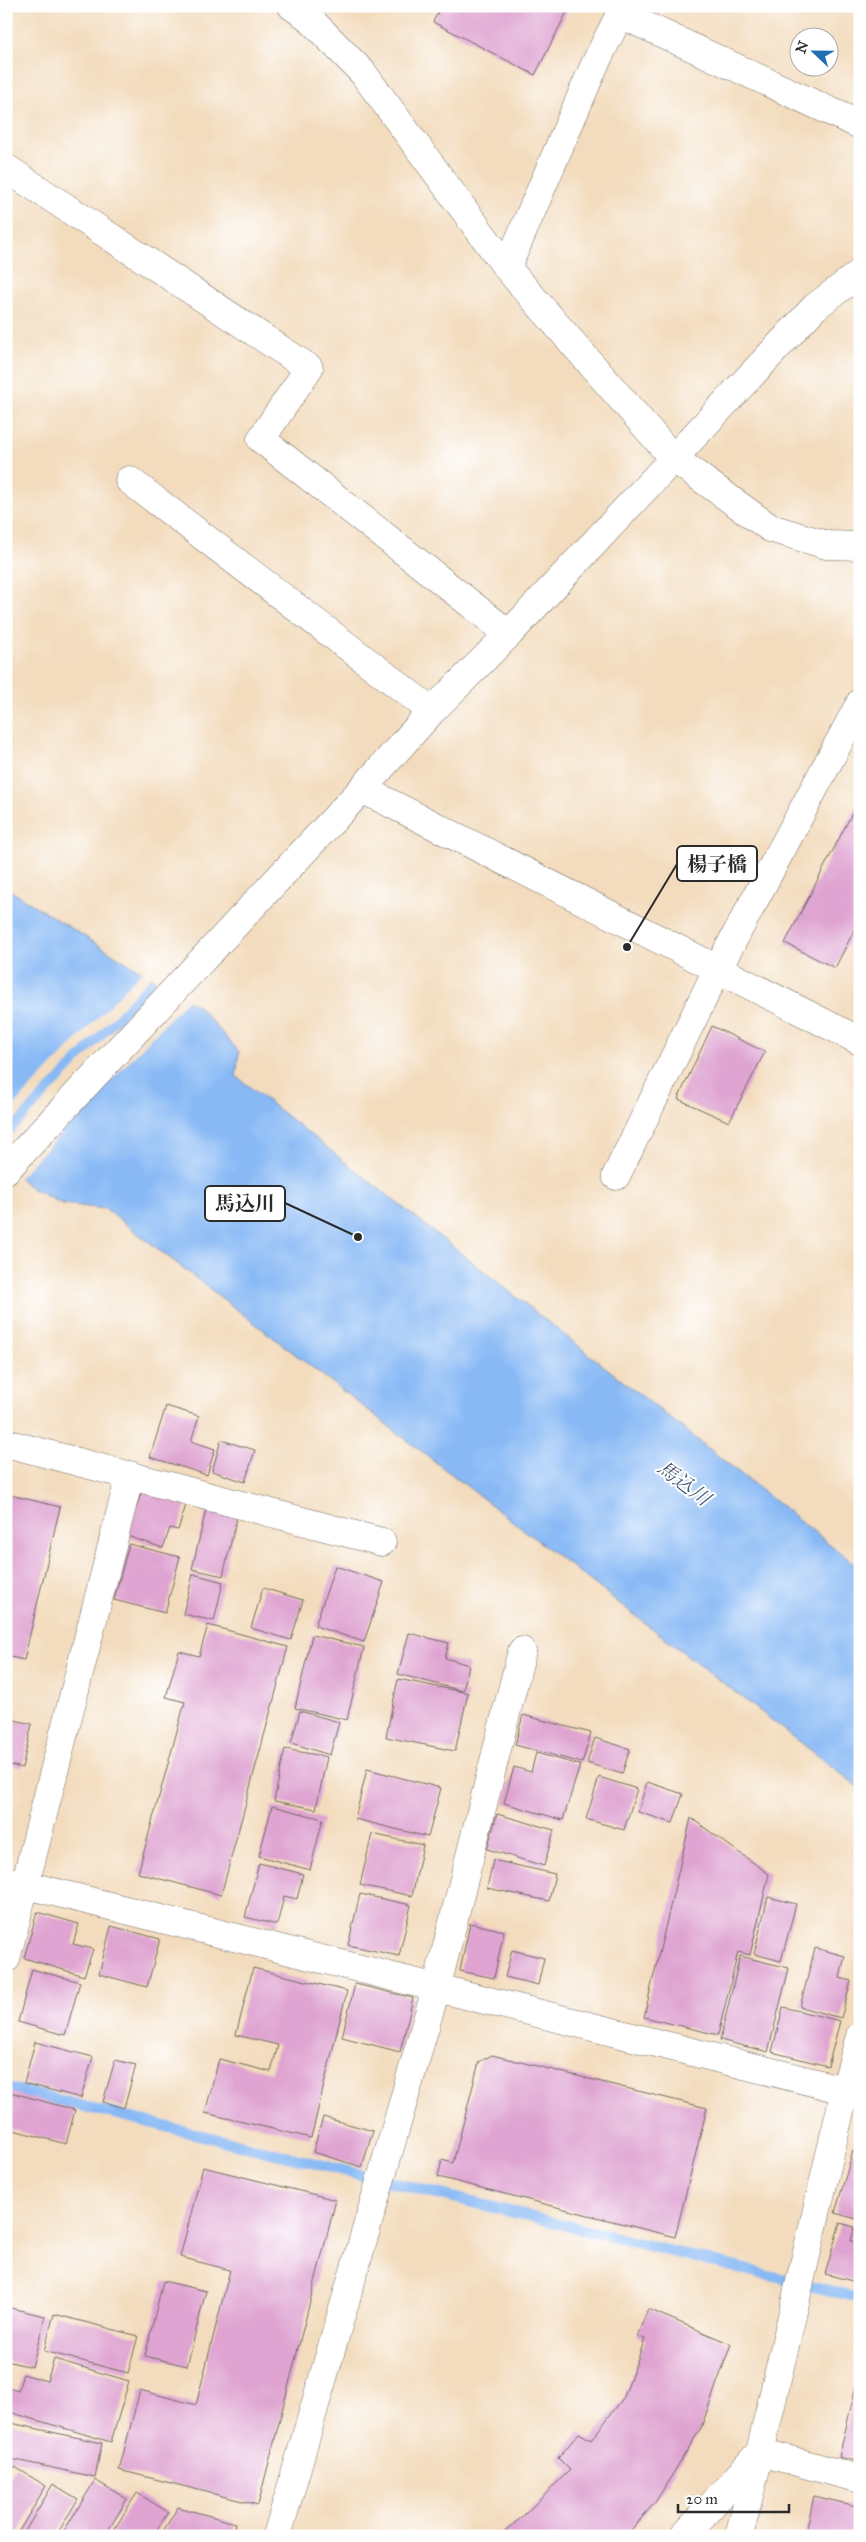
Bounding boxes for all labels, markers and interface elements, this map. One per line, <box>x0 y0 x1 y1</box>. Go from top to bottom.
north arrow <box>788 28 838 78</box>
text: N <box>792 39 813 56</box>
callout: 楊子橋 <box>677 846 757 881</box>
text: 楊子橋 <box>687 852 747 876</box>
callout: 馬込川 <box>205 1186 285 1221</box>
text: 馬込川 <box>215 1191 275 1215</box>
water label: 馬込川 <box>653 1455 717 1512</box>
scale bar <box>678 2482 790 2514</box>
text: 20 m <box>686 2490 718 2508</box>

